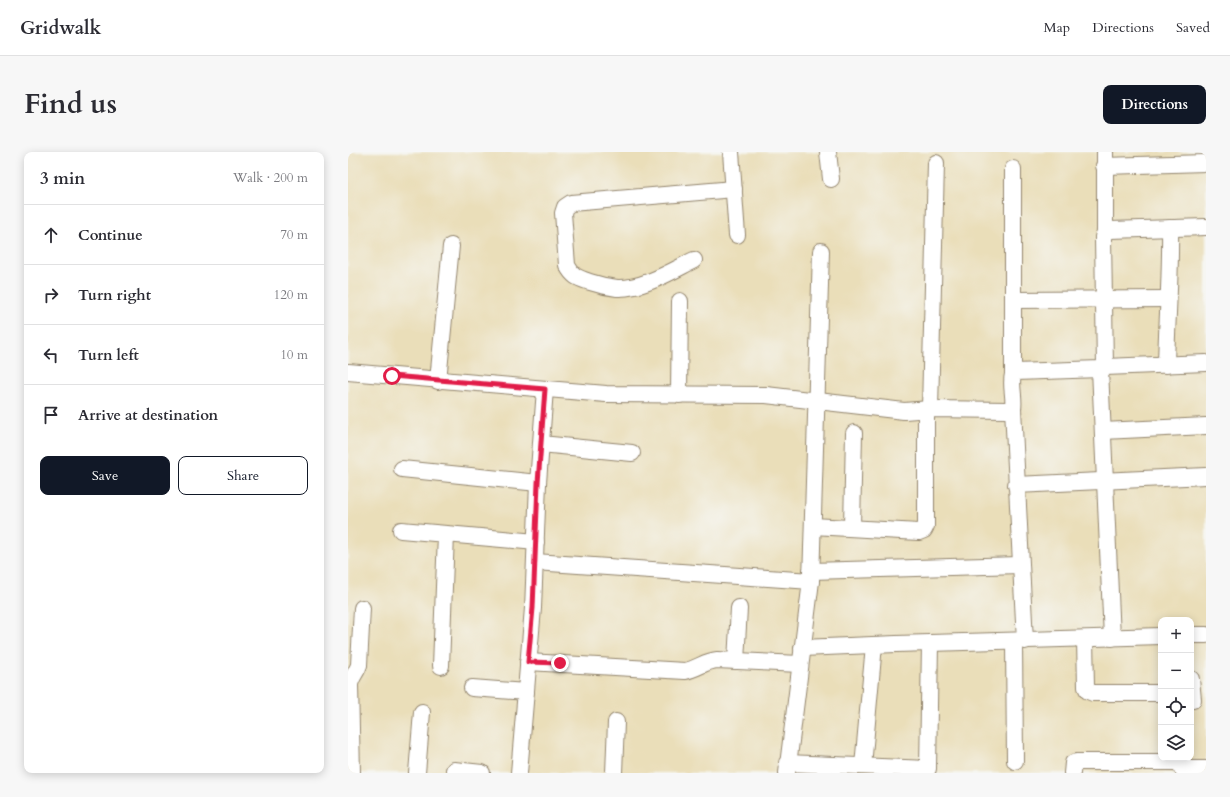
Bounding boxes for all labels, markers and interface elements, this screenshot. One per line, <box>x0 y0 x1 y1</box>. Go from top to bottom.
text: Gridwalk <box>20 15 101 41</box>
text: Map <box>1044 18 1070 37</box>
text: Directions <box>1092 18 1154 37</box>
text: Saved <box>1176 18 1210 37</box>
text: Find us <box>24 85 117 123</box>
button: Directions <box>1103 85 1206 124</box>
text: 3 min <box>40 167 85 190</box>
text: Walk · 200 m <box>233 169 308 187</box>
icon: ahead <box>40 224 62 246</box>
text: Continue <box>78 225 143 245</box>
text: 70 m <box>280 226 308 244</box>
icon: right <box>40 284 62 306</box>
text: Turn right <box>78 285 151 305</box>
text: 120 m <box>274 286 308 304</box>
icon: left <box>40 344 62 366</box>
text: Turn left <box>78 345 139 365</box>
text: 10 m <box>280 346 308 364</box>
route start <box>383 367 401 385</box>
icon: arrive <box>40 404 62 426</box>
text: Arrive at destination <box>78 405 218 425</box>
button: Save <box>40 456 170 495</box>
button: Share <box>178 456 308 495</box>
map controls <box>1158 617 1194 761</box>
button: + <box>1158 617 1194 653</box>
button: − <box>1158 653 1194 689</box>
route end <box>551 654 569 672</box>
button: locate <box>1158 689 1194 725</box>
button: layers <box>1158 725 1194 761</box>

